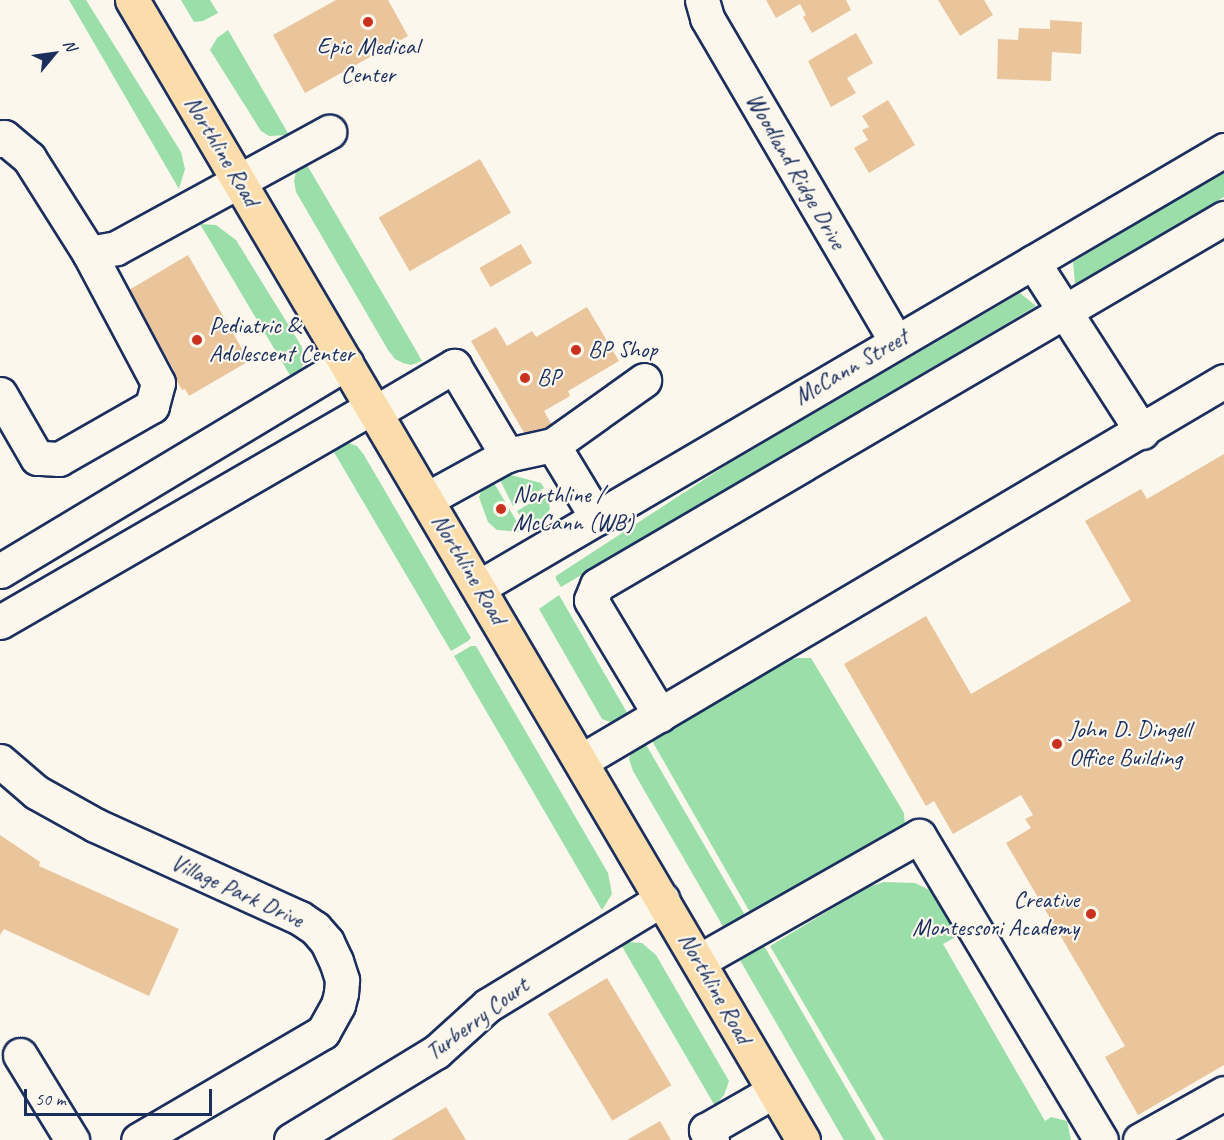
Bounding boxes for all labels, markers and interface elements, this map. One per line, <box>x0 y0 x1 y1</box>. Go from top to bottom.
marker: Epic Medical Center <box>359 13 377 31</box>
north arrow <box>24 24 84 84</box>
place label: Epic Medical Center <box>317 33 419 89</box>
text: N <box>59 36 81 54</box>
street label: Woodland Ridge Drive <box>740 88 852 254</box>
street label: Northline Road <box>178 91 266 211</box>
place label: Pediatric & Adolescent Center <box>209 312 354 368</box>
street label: McCann Street <box>789 323 913 411</box>
marker: Pediatric & Adolescent Center <box>190 333 204 347</box>
place label: BP Shop <box>588 336 658 364</box>
marker: BP Shop <box>569 343 583 357</box>
place label: BP <box>537 364 561 392</box>
marker: BP <box>518 371 532 385</box>
place label: Northline / McCann (WB) <box>513 481 634 537</box>
marker: Northline / McCann (WB) <box>494 502 508 516</box>
street label: Northline Road <box>425 509 513 629</box>
place label: John D. Dingell Office Building <box>1069 716 1191 772</box>
marker: John D. Dingell Office Building <box>1050 737 1064 751</box>
street label: Village Park Drive <box>166 848 308 934</box>
place label: Creative Montessori Academy <box>913 886 1079 942</box>
marker: Creative Montessori Academy <box>1084 907 1098 921</box>
street label: Northline Road <box>672 927 758 1049</box>
street label: Turberry Court <box>420 971 534 1067</box>
scale bar <box>27 1077 214 1115</box>
text: 50 m <box>35 1088 66 1110</box>

